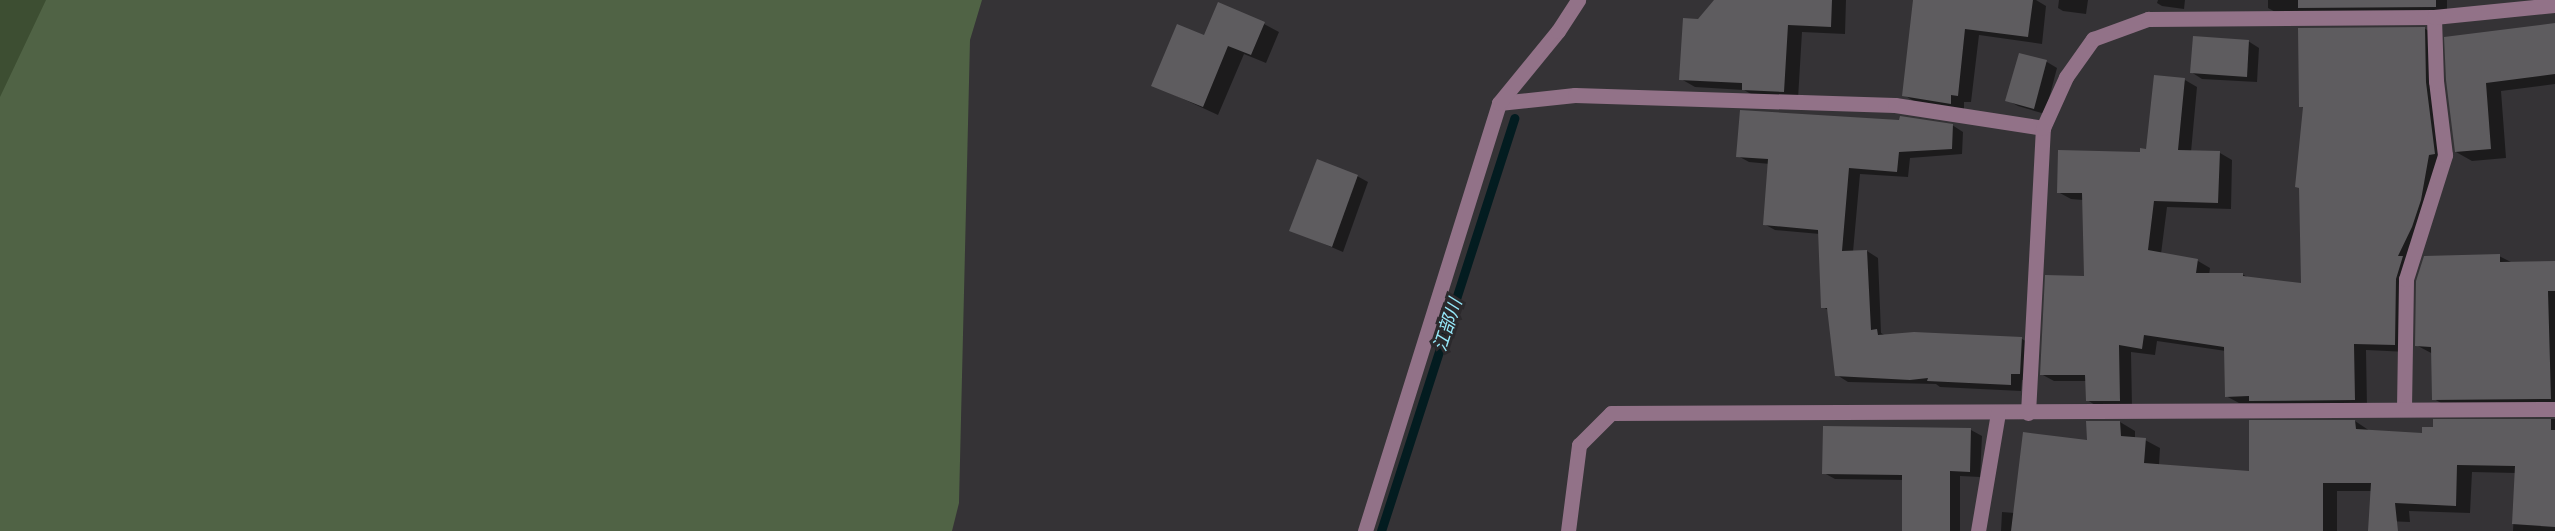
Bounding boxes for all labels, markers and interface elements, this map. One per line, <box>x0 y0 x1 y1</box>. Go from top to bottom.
water label: 江部川 <box>1429 296 1467 354</box>

